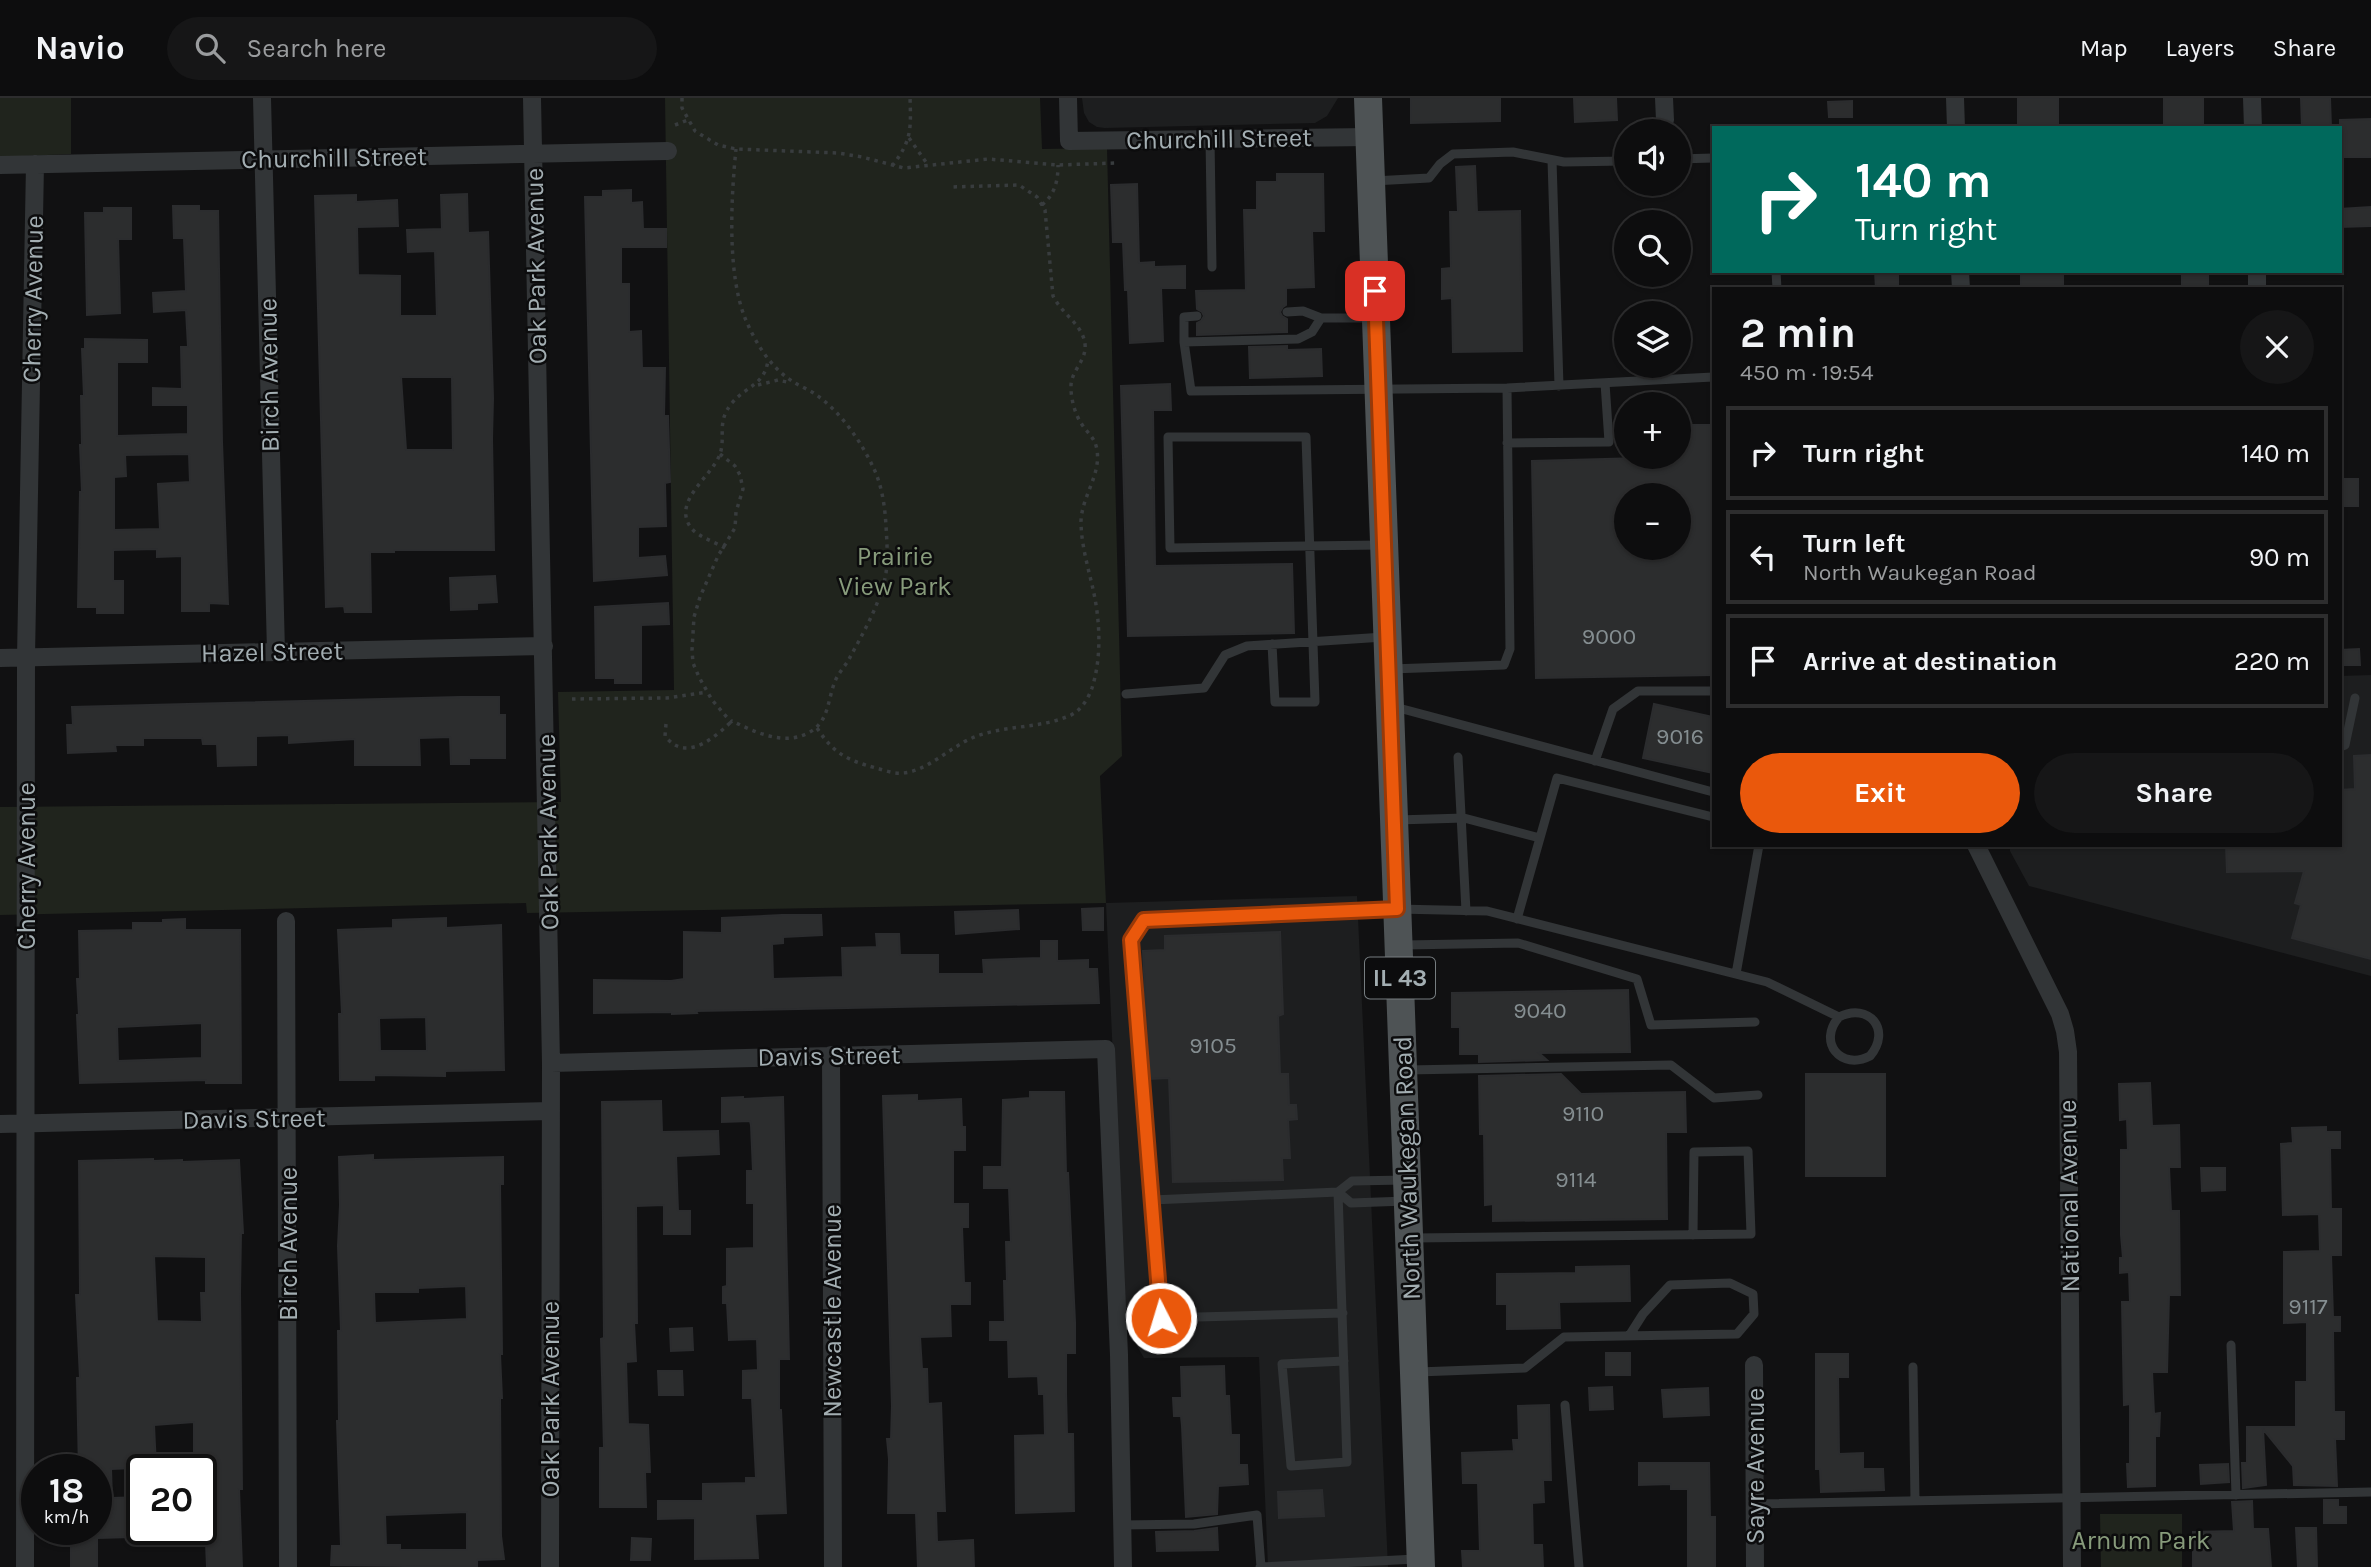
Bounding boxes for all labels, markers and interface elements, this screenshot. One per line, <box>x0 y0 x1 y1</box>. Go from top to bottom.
search box <box>167 17 657 80</box>
text: Navio <box>35 29 125 67</box>
icon: search <box>191 29 229 67</box>
text: Search here <box>247 33 386 64</box>
text: Map <box>2080 34 2128 62</box>
text: Layers <box>2166 34 2235 62</box>
text: Share <box>2273 34 2336 62</box>
map controls <box>1614 119 1691 560</box>
button: sound <box>1614 119 1691 196</box>
street label: Churchill Street <box>1126 122 1312 156</box>
street label: Churchill Street <box>241 141 427 175</box>
text: 140 m <box>1855 152 1992 209</box>
icon: right <box>1740 154 1831 245</box>
street label: Oak Park Avenue <box>519 168 553 364</box>
button: search <box>1614 210 1691 287</box>
text: Turn right <box>1855 211 1997 248</box>
street label: Cherry Avenue <box>16 215 50 383</box>
pin <box>1345 261 1405 321</box>
icon: arrive <box>1356 272 1394 310</box>
street label: Birch Avenue <box>252 298 286 452</box>
button: layers <box>1614 301 1691 378</box>
text: 2 min <box>1740 308 1856 358</box>
button: close <box>2240 310 2314 384</box>
text: 450 m · 19:54 <box>1740 359 1874 386</box>
button: + <box>1614 392 1691 469</box>
icon: right <box>1744 434 1782 472</box>
text: Turn right <box>1803 438 1924 469</box>
text: 140 m <box>2241 438 2310 469</box>
button: − <box>1614 483 1691 560</box>
text: Turn left <box>1803 528 1905 559</box>
icon: left <box>1744 538 1782 576</box>
park label: Prairie View Park <box>838 541 952 602</box>
text: 90 m <box>2249 542 2310 573</box>
text: North Waukegan Road <box>1803 559 2037 586</box>
house number: 9000 <box>1582 623 1636 650</box>
street label: Hazel Street <box>201 635 344 669</box>
icon: arrive <box>1744 642 1782 680</box>
text: Arrive at destination <box>1803 646 2057 677</box>
text: 220 m <box>2234 646 2310 677</box>
house number: 9016 <box>1656 723 1704 750</box>
street label: Oak Park Avenue <box>531 734 565 930</box>
button: Exit <box>1740 753 2020 833</box>
button: Share <box>2034 753 2314 833</box>
street label: Cherry Avenue <box>11 782 42 950</box>
road number: IL 43 <box>1365 958 1435 998</box>
house number: 9040 <box>1513 997 1567 1024</box>
house number: 9105 <box>1189 1032 1237 1059</box>
street label: North Waukegan Road <box>1387 1035 1427 1301</box>
street label: Davis Street <box>757 1039 901 1073</box>
street label: National Avenue <box>2052 1099 2086 1293</box>
house number: 9110 <box>1562 1100 1604 1127</box>
street label: Davis Street <box>182 1102 326 1136</box>
house number: 9114 <box>1555 1166 1597 1193</box>
street label: Birch Avenue <box>273 1167 304 1321</box>
street label: Newcastle Avenue <box>817 1204 848 1418</box>
position arrow <box>1124 1281 1198 1355</box>
house number: 9117 <box>2288 1293 2328 1320</box>
street label: Oak Park Avenue <box>535 1301 566 1497</box>
street label: Sayre Avenue <box>1740 1388 1771 1544</box>
speed limit sign: 20 <box>126 1454 217 1545</box>
text: 18 <box>49 1470 84 1511</box>
text: km/h <box>44 1506 89 1528</box>
park label: Arnum Park <box>2071 1525 2211 1556</box>

